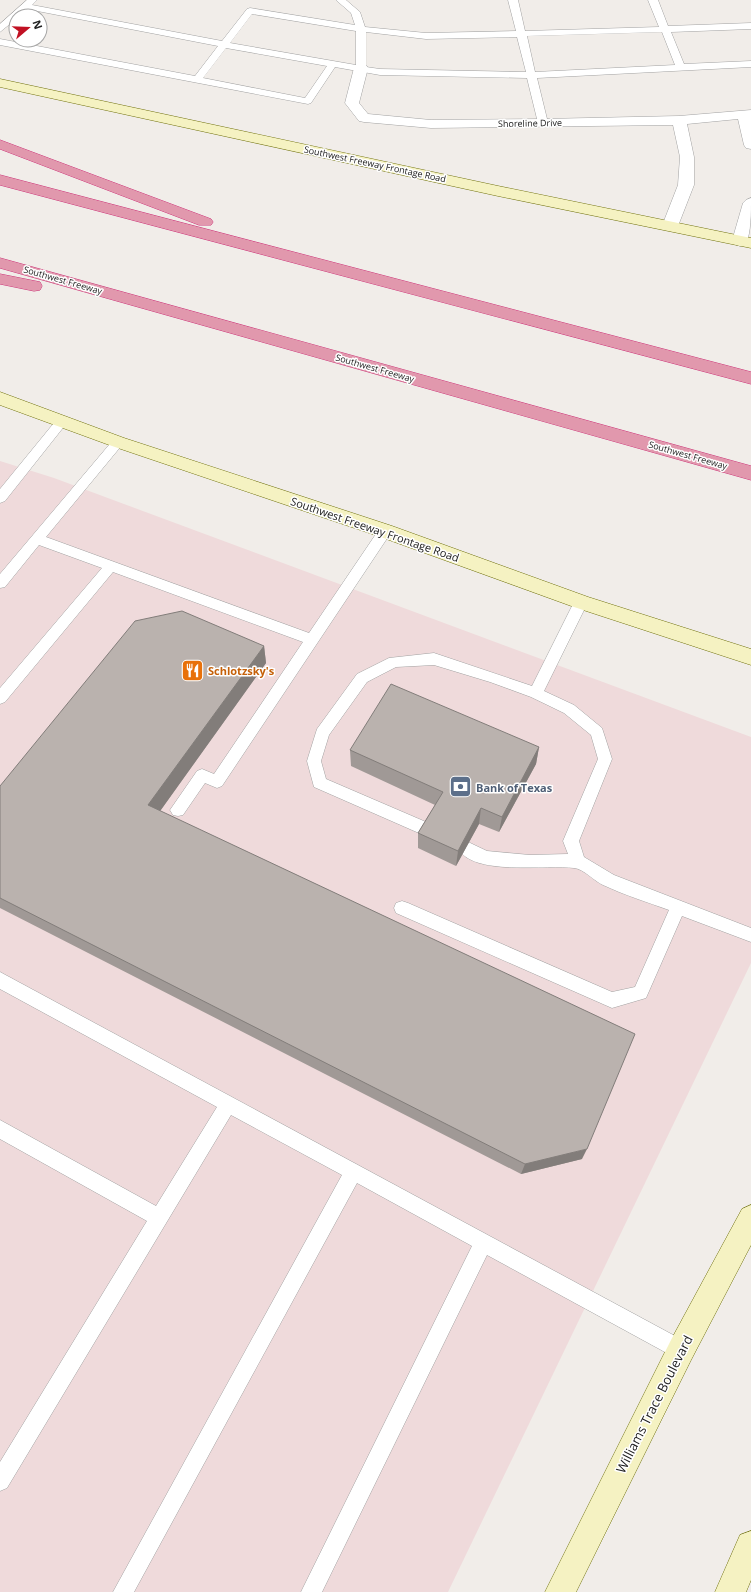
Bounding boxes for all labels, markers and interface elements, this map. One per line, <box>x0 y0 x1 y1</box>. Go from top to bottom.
north arrow <box>8 8 48 48</box>
text: N <box>29 18 46 31</box>
street label: Shoreline Drive <box>498 116 562 130</box>
street label: Southwest Freeway Frontage Road <box>303 143 447 185</box>
street label: Southwest Freeway <box>22 263 104 298</box>
street label: Southwest Freeway <box>334 351 416 386</box>
street label: Southwest Freeway <box>647 438 729 473</box>
street label: Southwest Freeway Frontage Road <box>289 493 461 565</box>
restaurant icon: Schlotzsky's <box>179 657 205 683</box>
place label: Schlotzsky's <box>208 663 275 678</box>
bank icon: Bank of Texas <box>447 774 473 800</box>
place label: Bank of Texas <box>476 780 553 795</box>
street label: Williams Trace Boulevard <box>611 1332 697 1476</box>

